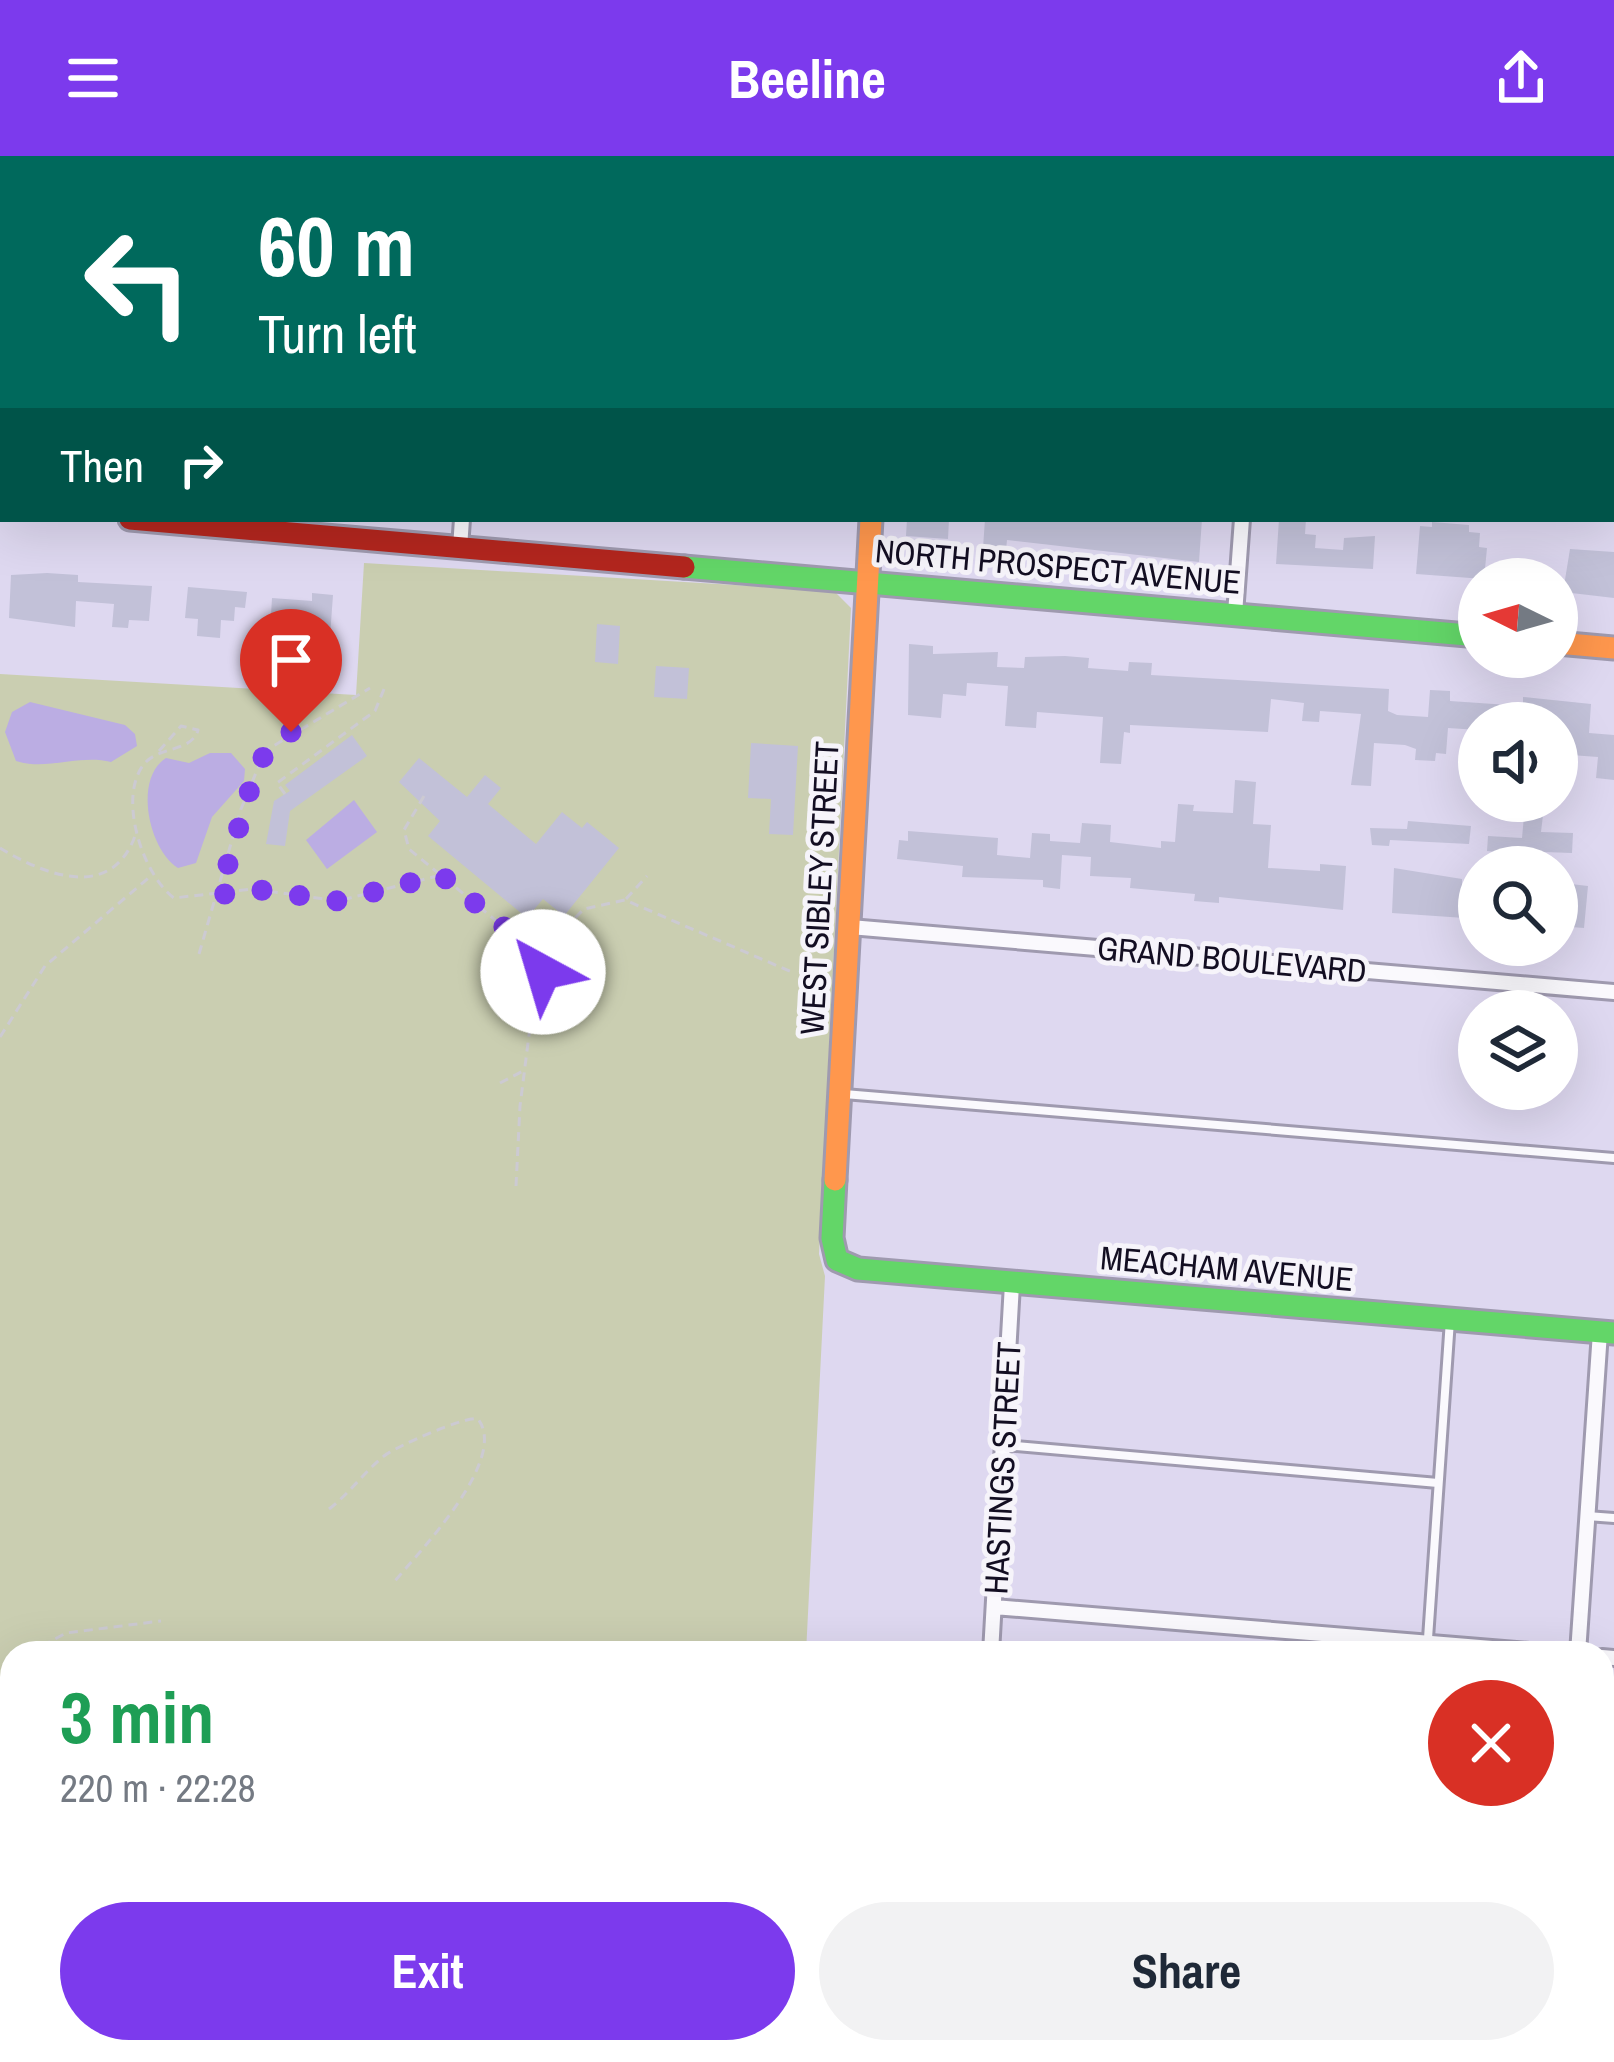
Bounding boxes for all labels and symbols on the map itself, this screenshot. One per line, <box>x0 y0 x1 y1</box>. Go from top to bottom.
street label: NORTH PROSPECT AVENUE <box>873 528 1243 604</box>
north arrow <box>1458 558 1578 678</box>
pin <box>240 609 342 732</box>
street label: WEST SIBLEY STREET <box>789 740 849 1036</box>
position arrow <box>480 909 606 1035</box>
street label: GRAND BOULEVARD <box>1096 925 1368 993</box>
street label: MEACHAM AVENUE <box>1099 1235 1355 1301</box>
street label: HASTINGS STREET <box>973 1341 1031 1595</box>

